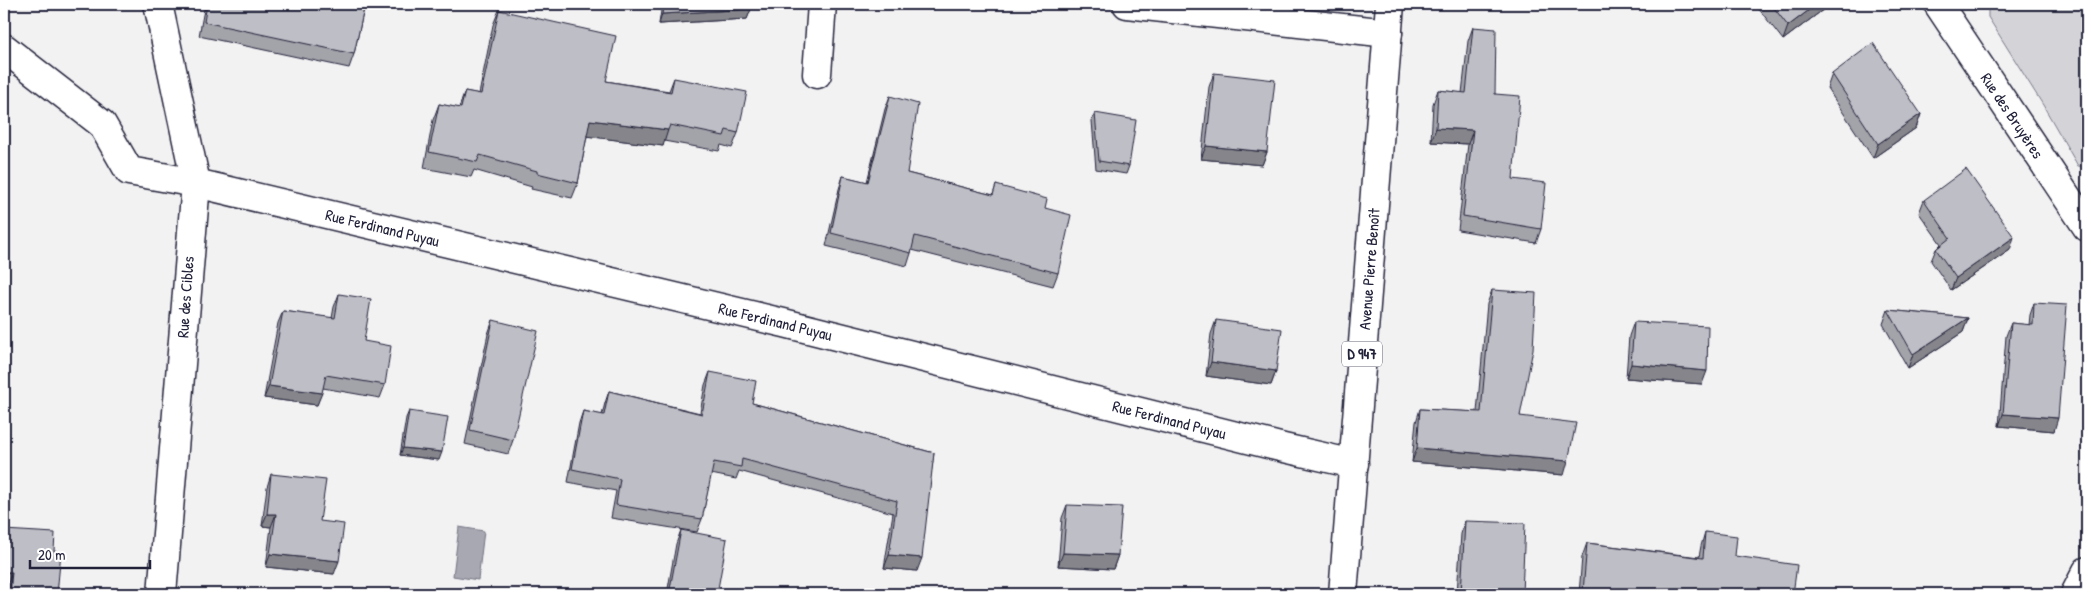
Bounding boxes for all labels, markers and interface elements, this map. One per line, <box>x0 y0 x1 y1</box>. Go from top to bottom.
street label: Rue des Bruyères <box>1976 68 2049 163</box>
street label: Rue Ferdinand Puyau <box>323 203 442 252</box>
street label: Avenue Pierre Benoît <box>1353 207 1385 331</box>
street label: Rue des Cibles <box>171 255 199 339</box>
street label: Rue Ferdinand Puyau <box>716 297 835 346</box>
road number: D 947 <box>1342 342 1382 366</box>
street label: Rue Ferdinand Puyau <box>1110 395 1229 444</box>
scale bar <box>30 538 150 570</box>
text: 20 m <box>38 544 65 565</box>

